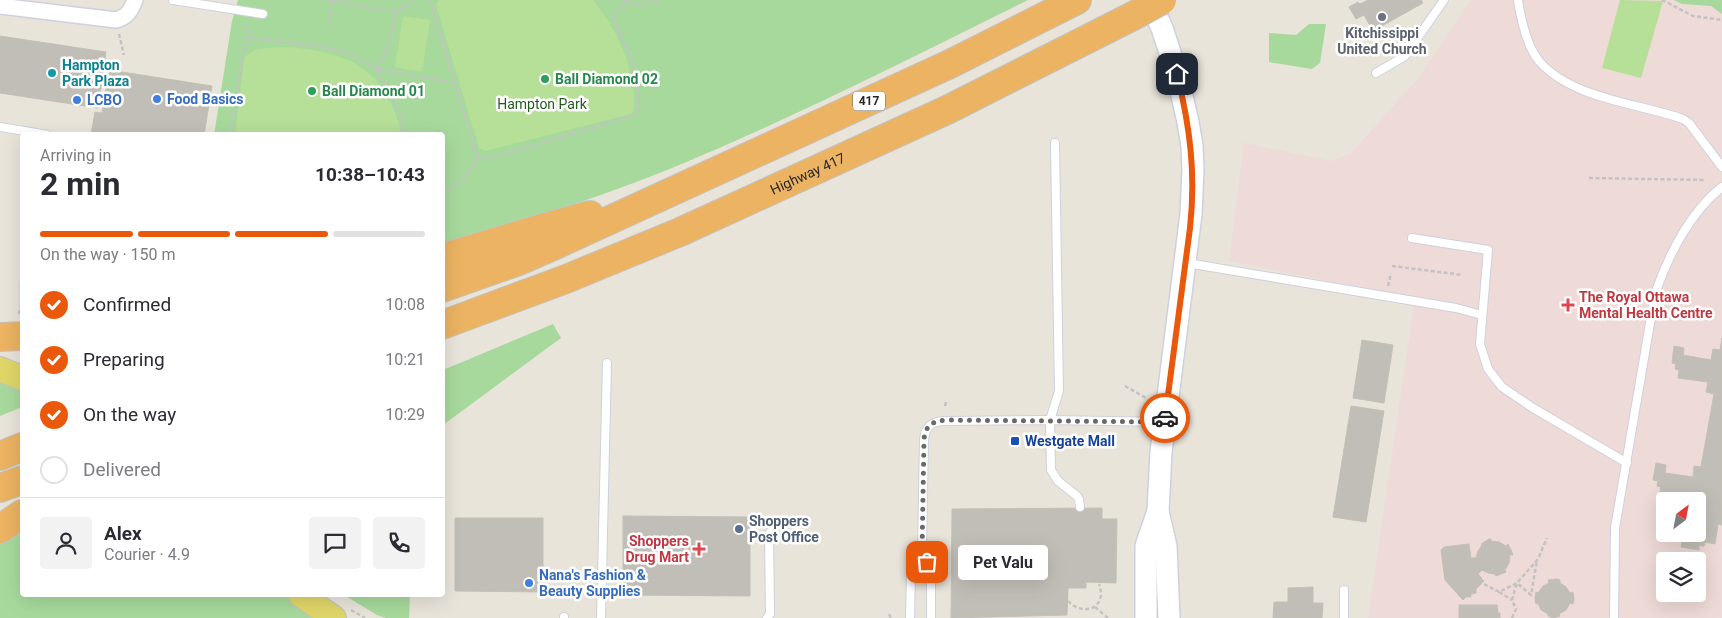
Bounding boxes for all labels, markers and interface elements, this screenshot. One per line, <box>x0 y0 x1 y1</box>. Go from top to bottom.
marker: Kitchissippi United Church <box>1376 11 1388 23</box>
place label: Kitchissippi United Church <box>1337 25 1427 57</box>
pin <box>1156 53 1198 95</box>
place label: Hampton Park Plaza <box>62 57 130 89</box>
icon: home <box>1163 60 1191 88</box>
marker: Hampton Park Plaza <box>46 67 58 79</box>
place label: Ball Diamond 02 <box>555 71 658 87</box>
marker: Ball Diamond 02 <box>539 73 551 85</box>
place label: Ball Diamond 01 <box>322 83 425 99</box>
marker: Ball Diamond 01 <box>306 85 318 97</box>
place label: Food Basics <box>167 91 244 107</box>
place label: LCBO <box>87 92 122 108</box>
road number: 417 <box>853 92 885 110</box>
marker: Food Basics <box>151 93 163 105</box>
marker: LCBO <box>71 94 83 106</box>
park label: Hampton Park <box>497 96 588 112</box>
text: Arriving in <box>40 146 111 165</box>
street label: Highway 417 <box>768 150 848 198</box>
text: 10:38–10:43 <box>315 163 425 186</box>
text: 2 min <box>40 165 120 203</box>
text: On the way · 150 m <box>40 245 176 264</box>
place label: The Royal Ottawa Mental Health Centre <box>1579 289 1713 321</box>
icon: check <box>40 291 68 319</box>
text: Confirmed <box>83 293 171 316</box>
text: 10:08 <box>385 295 425 314</box>
marker: The Royal Ottawa Mental Health Centre <box>1561 298 1575 312</box>
icon: check <box>40 346 68 374</box>
text: Preparing <box>83 348 165 371</box>
text: 10:21 <box>385 350 425 369</box>
courier <box>1140 393 1190 443</box>
icon: check <box>40 401 68 429</box>
text: On the way <box>83 403 176 426</box>
icon: car <box>1151 404 1179 432</box>
text: 10:29 <box>385 405 425 424</box>
place label: Westgate Mall <box>1025 433 1115 449</box>
marker: Westgate Mall <box>1009 435 1021 447</box>
text: Delivered <box>83 458 161 481</box>
north arrow <box>1656 492 1706 542</box>
map controls <box>1656 492 1706 602</box>
place label: Shoppers Post Office <box>749 513 819 545</box>
button: person <box>40 517 92 569</box>
button: chat <box>309 517 361 569</box>
button: phone <box>373 517 425 569</box>
text: Alex <box>104 522 142 545</box>
marker: Shoppers Post Office <box>733 523 745 535</box>
place label: Shoppers Drug Mart <box>626 533 689 565</box>
pin <box>906 541 948 583</box>
marker: Shoppers Drug Mart <box>693 543 705 555</box>
callout: Pet Valu <box>957 544 1047 580</box>
text: Courier · 4.9 <box>104 545 190 564</box>
icon: bag <box>913 548 941 576</box>
button: layers <box>1656 552 1706 602</box>
text: Pet Valu <box>973 553 1033 572</box>
place label: Nana's Fashion & Beauty Supplies <box>539 567 647 599</box>
marker: Nana's Fashion & Beauty Supplies <box>523 577 535 589</box>

